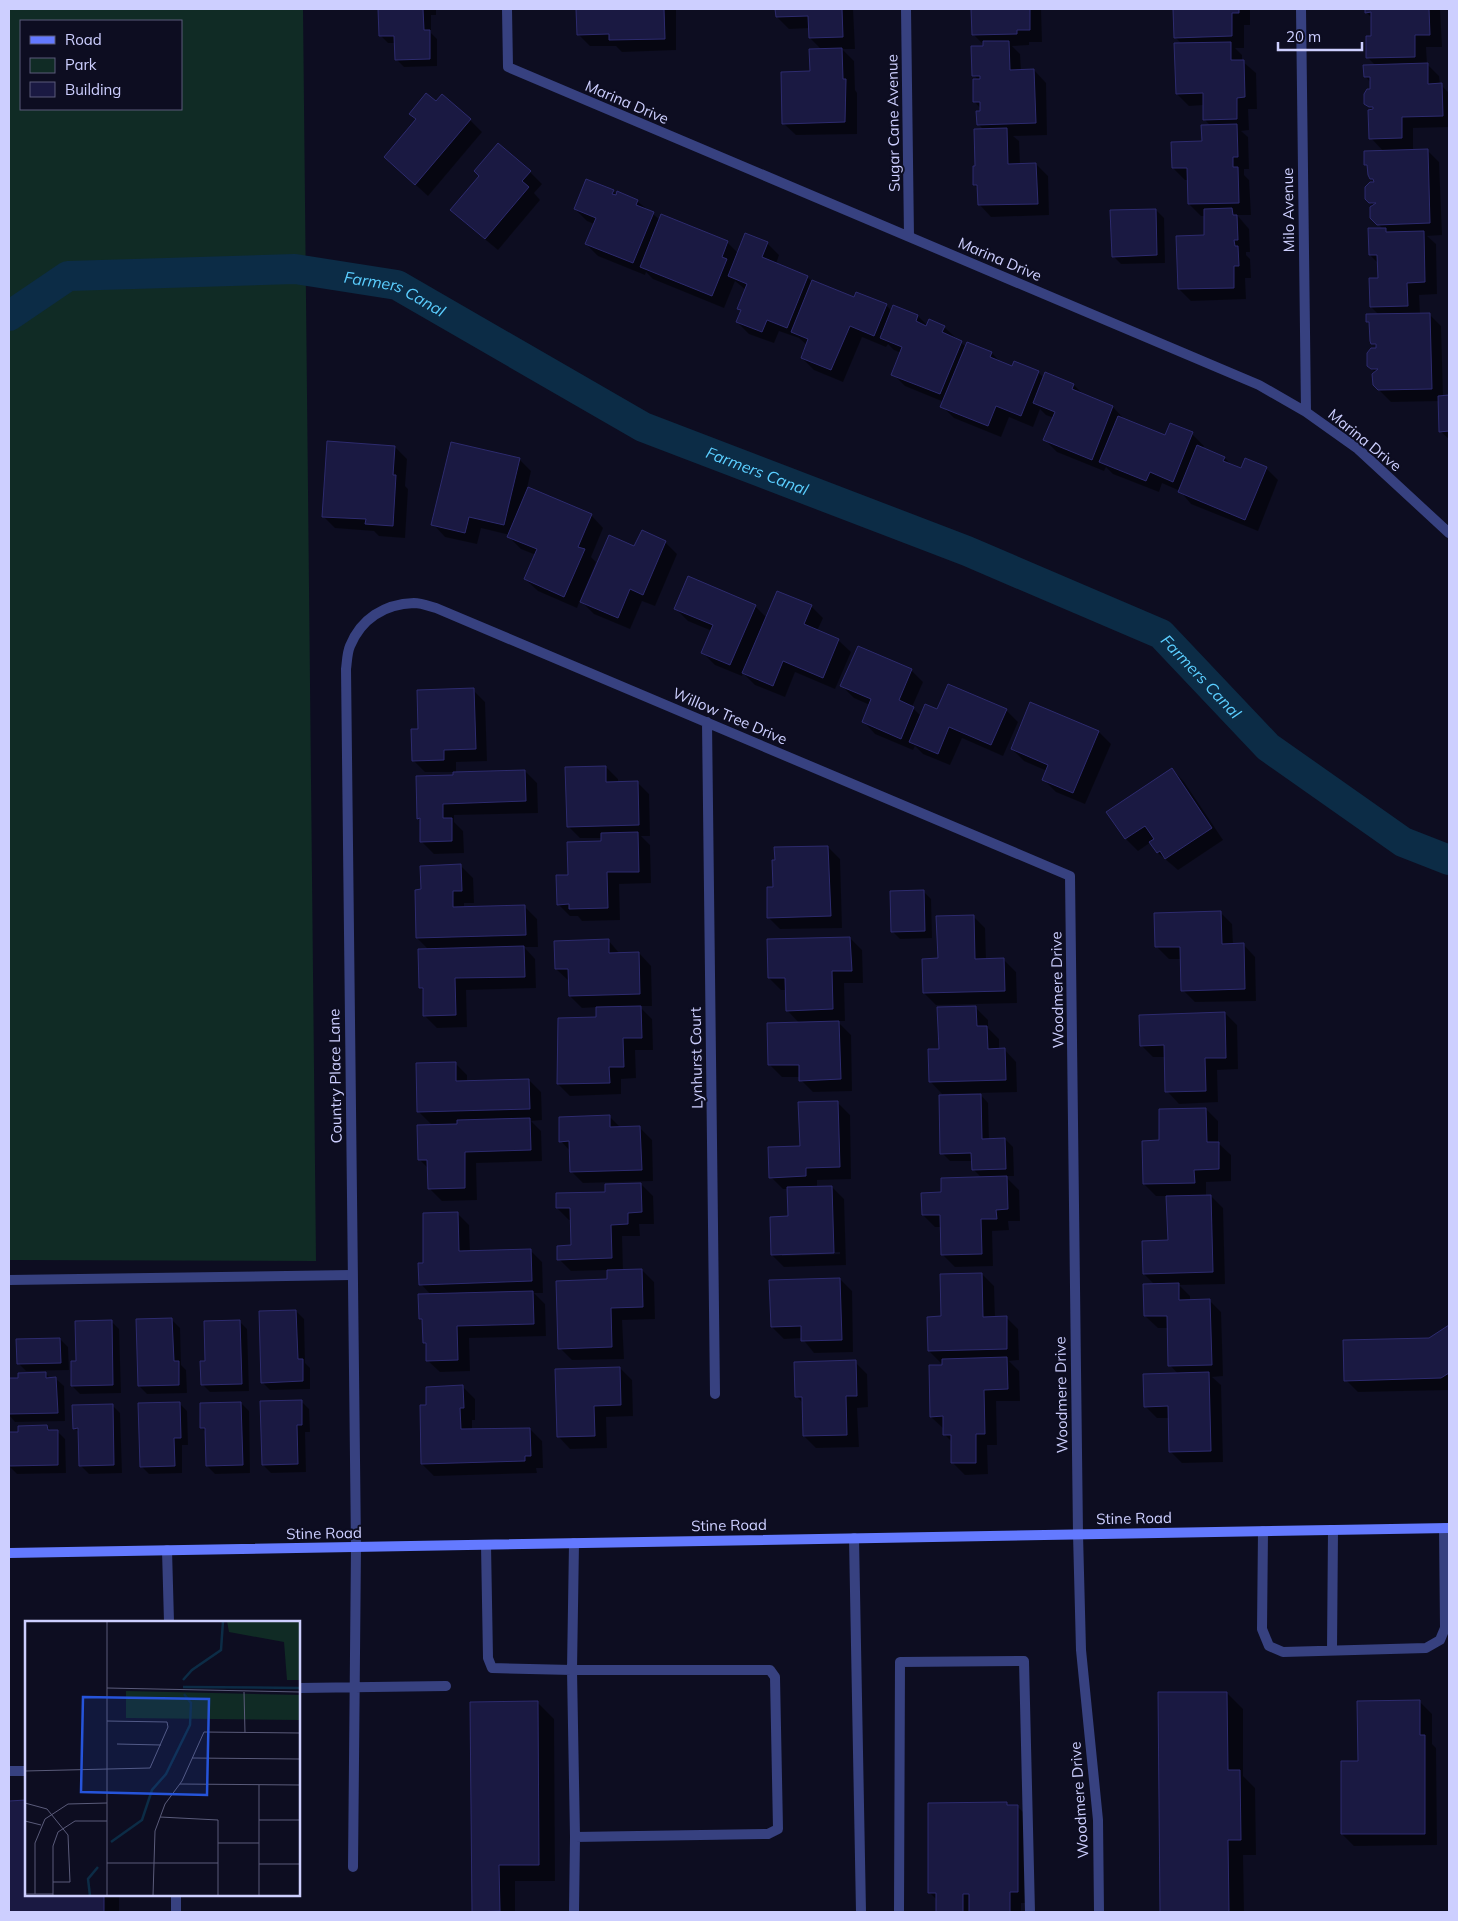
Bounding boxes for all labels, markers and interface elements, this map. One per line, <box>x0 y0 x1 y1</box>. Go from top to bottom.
legend <box>20 20 182 110</box>
scale bar <box>1278 20 1362 52</box>
text: 20 m <box>1286 27 1321 46</box>
text: Road <box>65 30 102 49</box>
street label: Sugar Cane Avenue <box>882 54 904 192</box>
text: Park <box>65 55 97 74</box>
street label: Marina Drive <box>582 76 672 128</box>
text: Building <box>65 80 121 99</box>
street label: Milo Avenue <box>1278 167 1298 253</box>
street label: Marina Drive <box>955 233 1045 285</box>
water label: Farmers Canal <box>343 267 449 321</box>
street label: Marina Drive <box>1325 405 1405 475</box>
water label: Farmers Canal <box>703 442 811 499</box>
water label: Farmers Canal <box>1157 630 1246 723</box>
street label: Willow Tree Drive <box>670 683 790 749</box>
street label: Woodmere Drive <box>1046 931 1068 1049</box>
street label: Lynhurst Court <box>686 1007 706 1109</box>
street label: Country Place Lane <box>324 1009 346 1143</box>
street label: Woodmere Drive <box>1050 1336 1072 1454</box>
street label: Stine Road <box>1096 1508 1172 1528</box>
street label: Stine Road <box>691 1515 767 1535</box>
street label: Stine Road <box>286 1523 362 1543</box>
inset map <box>25 1621 300 1896</box>
street label: Woodmere Drive <box>1065 1741 1093 1859</box>

